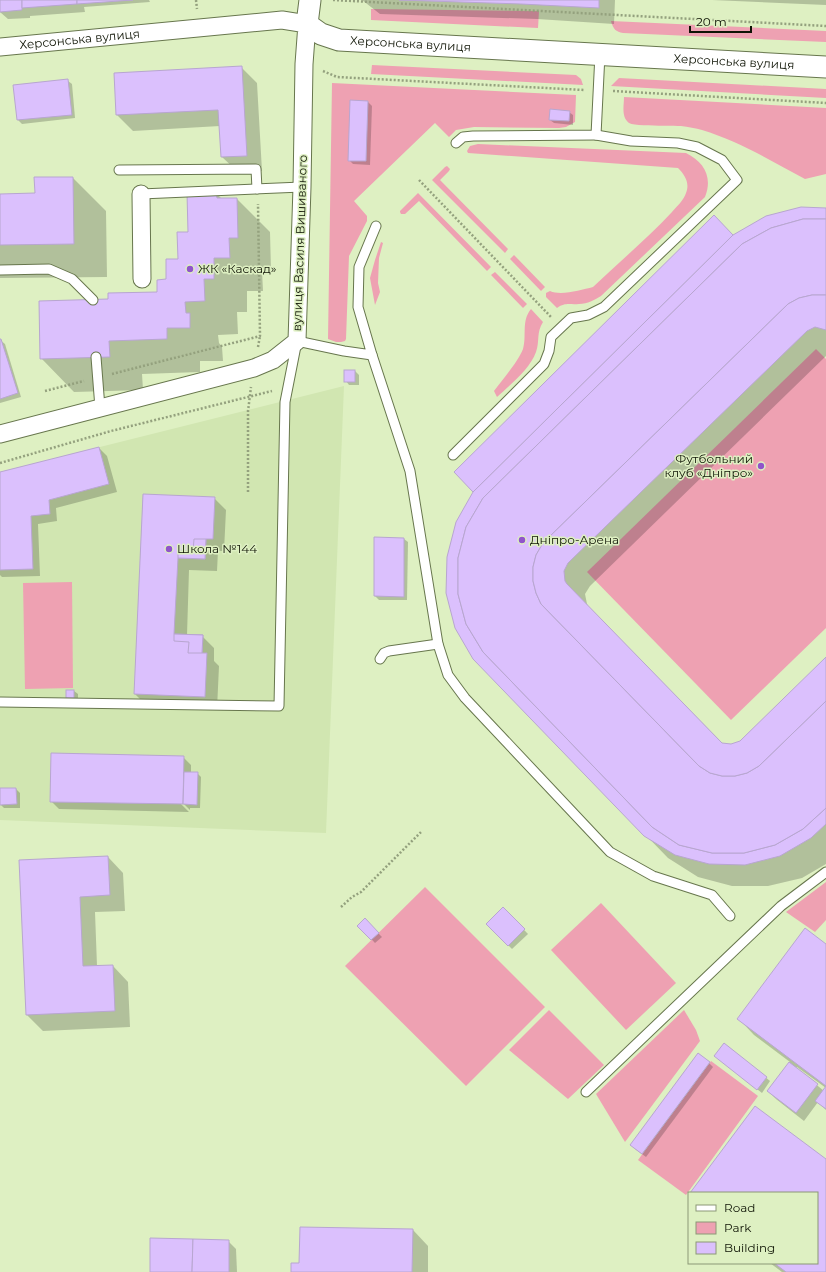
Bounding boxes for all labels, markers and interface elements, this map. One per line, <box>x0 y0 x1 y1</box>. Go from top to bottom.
scale bar <box>690 8 751 34</box>
text: 20 m <box>696 14 727 29</box>
street label: Херсонська вулиця <box>19 26 141 52</box>
street label: Херсонська вулиця <box>350 33 471 54</box>
street label: Херсонська вулиця <box>673 51 795 72</box>
street label: вулиця Василя Вишиваного <box>289 154 310 332</box>
place label: ЖК «Каскад» <box>198 261 277 276</box>
marker: ЖК «Каскад» <box>185 264 195 274</box>
place label: Футбольний клуб «Дніпро» <box>664 451 753 480</box>
marker: Футбольний клуб «Дніпро» <box>756 461 766 471</box>
place label: Дніпро-Арена <box>530 532 619 547</box>
marker: Дніпро-Арена <box>517 535 527 545</box>
place label: Школа №144 <box>177 541 257 556</box>
marker: Школа №144 <box>164 544 174 554</box>
legend <box>688 1192 818 1264</box>
text: Road <box>724 1200 755 1215</box>
text: Park <box>724 1220 752 1235</box>
text: Building <box>724 1240 775 1255</box>

